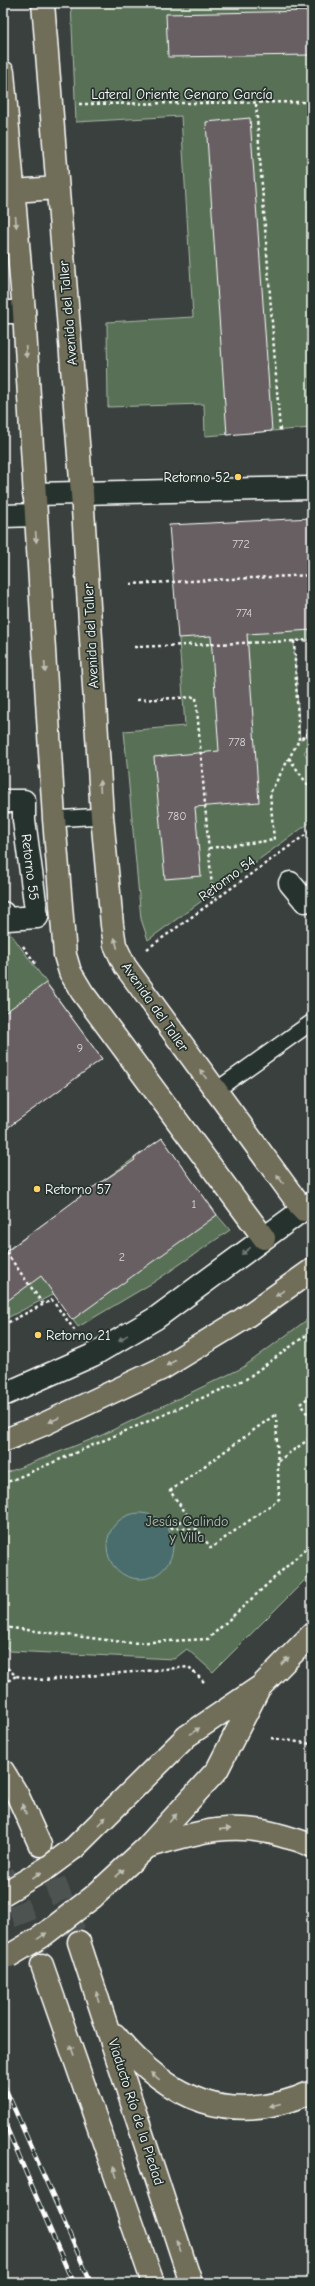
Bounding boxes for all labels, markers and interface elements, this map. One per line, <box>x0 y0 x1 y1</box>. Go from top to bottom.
street label: Lateral Oriente Genaro García <box>91 86 273 103</box>
one-way arrow <box>12 216 19 228</box>
street label: Avenida del Taller <box>55 259 81 366</box>
one-way arrow <box>23 346 30 358</box>
place label: Retorno 52 <box>164 469 230 486</box>
marker: Retorno 52 <box>233 472 243 482</box>
one-way arrow <box>33 531 40 544</box>
house number: 772 <box>232 537 250 551</box>
street label: Avenida del Taller <box>80 583 102 689</box>
house number: 774 <box>236 606 252 620</box>
one-way arrow <box>41 661 48 673</box>
house number: 778 <box>228 735 246 749</box>
one-way arrow <box>97 780 104 792</box>
house number: 780 <box>167 809 187 823</box>
street label: Retorno 55 <box>17 833 43 901</box>
street label: Retorno 54 <box>195 853 259 905</box>
one-way arrow <box>112 937 118 949</box>
street label: Avenida del Taller <box>118 959 192 1055</box>
house number: 9 <box>77 1041 83 1055</box>
one-way arrow <box>199 1069 207 1079</box>
one-way arrow <box>275 1173 284 1184</box>
place label: Retorno 57 <box>45 1181 111 1198</box>
marker: Retorno 57 <box>32 1184 42 1194</box>
house number: 1 <box>192 1197 197 1211</box>
one-way arrow <box>241 1247 252 1255</box>
house number: 2 <box>119 1250 125 1264</box>
one-way arrow <box>275 1289 285 1297</box>
place label: Retorno 21 <box>46 1327 110 1344</box>
marker: Retorno 21 <box>33 1330 43 1340</box>
one-way arrow <box>118 1334 128 1342</box>
one-way arrow <box>165 1359 177 1366</box>
one-way arrow <box>48 1417 60 1423</box>
park label: Jesús Galindo y Villa <box>146 1513 228 1546</box>
one-way arrow <box>280 1656 290 1666</box>
one-way arrow <box>190 1727 201 1735</box>
one-way arrow <box>21 1804 27 1815</box>
one-way arrow <box>168 1813 178 1823</box>
one-way arrow <box>97 1817 107 1826</box>
one-way arrow <box>219 1825 231 1832</box>
one-way arrow <box>115 1868 125 1878</box>
one-way arrow <box>32 1871 42 1879</box>
one-way arrow <box>37 1932 47 1940</box>
one-way arrow <box>94 1990 100 2002</box>
street label: Viaducto Río de la Piedad <box>104 2037 168 2187</box>
one-way arrow <box>69 2043 75 2055</box>
one-way arrow <box>149 2071 160 2080</box>
one-way arrow <box>269 2102 281 2108</box>
one-way arrow <box>112 2166 118 2178</box>
one-way arrow <box>175 2240 181 2252</box>

